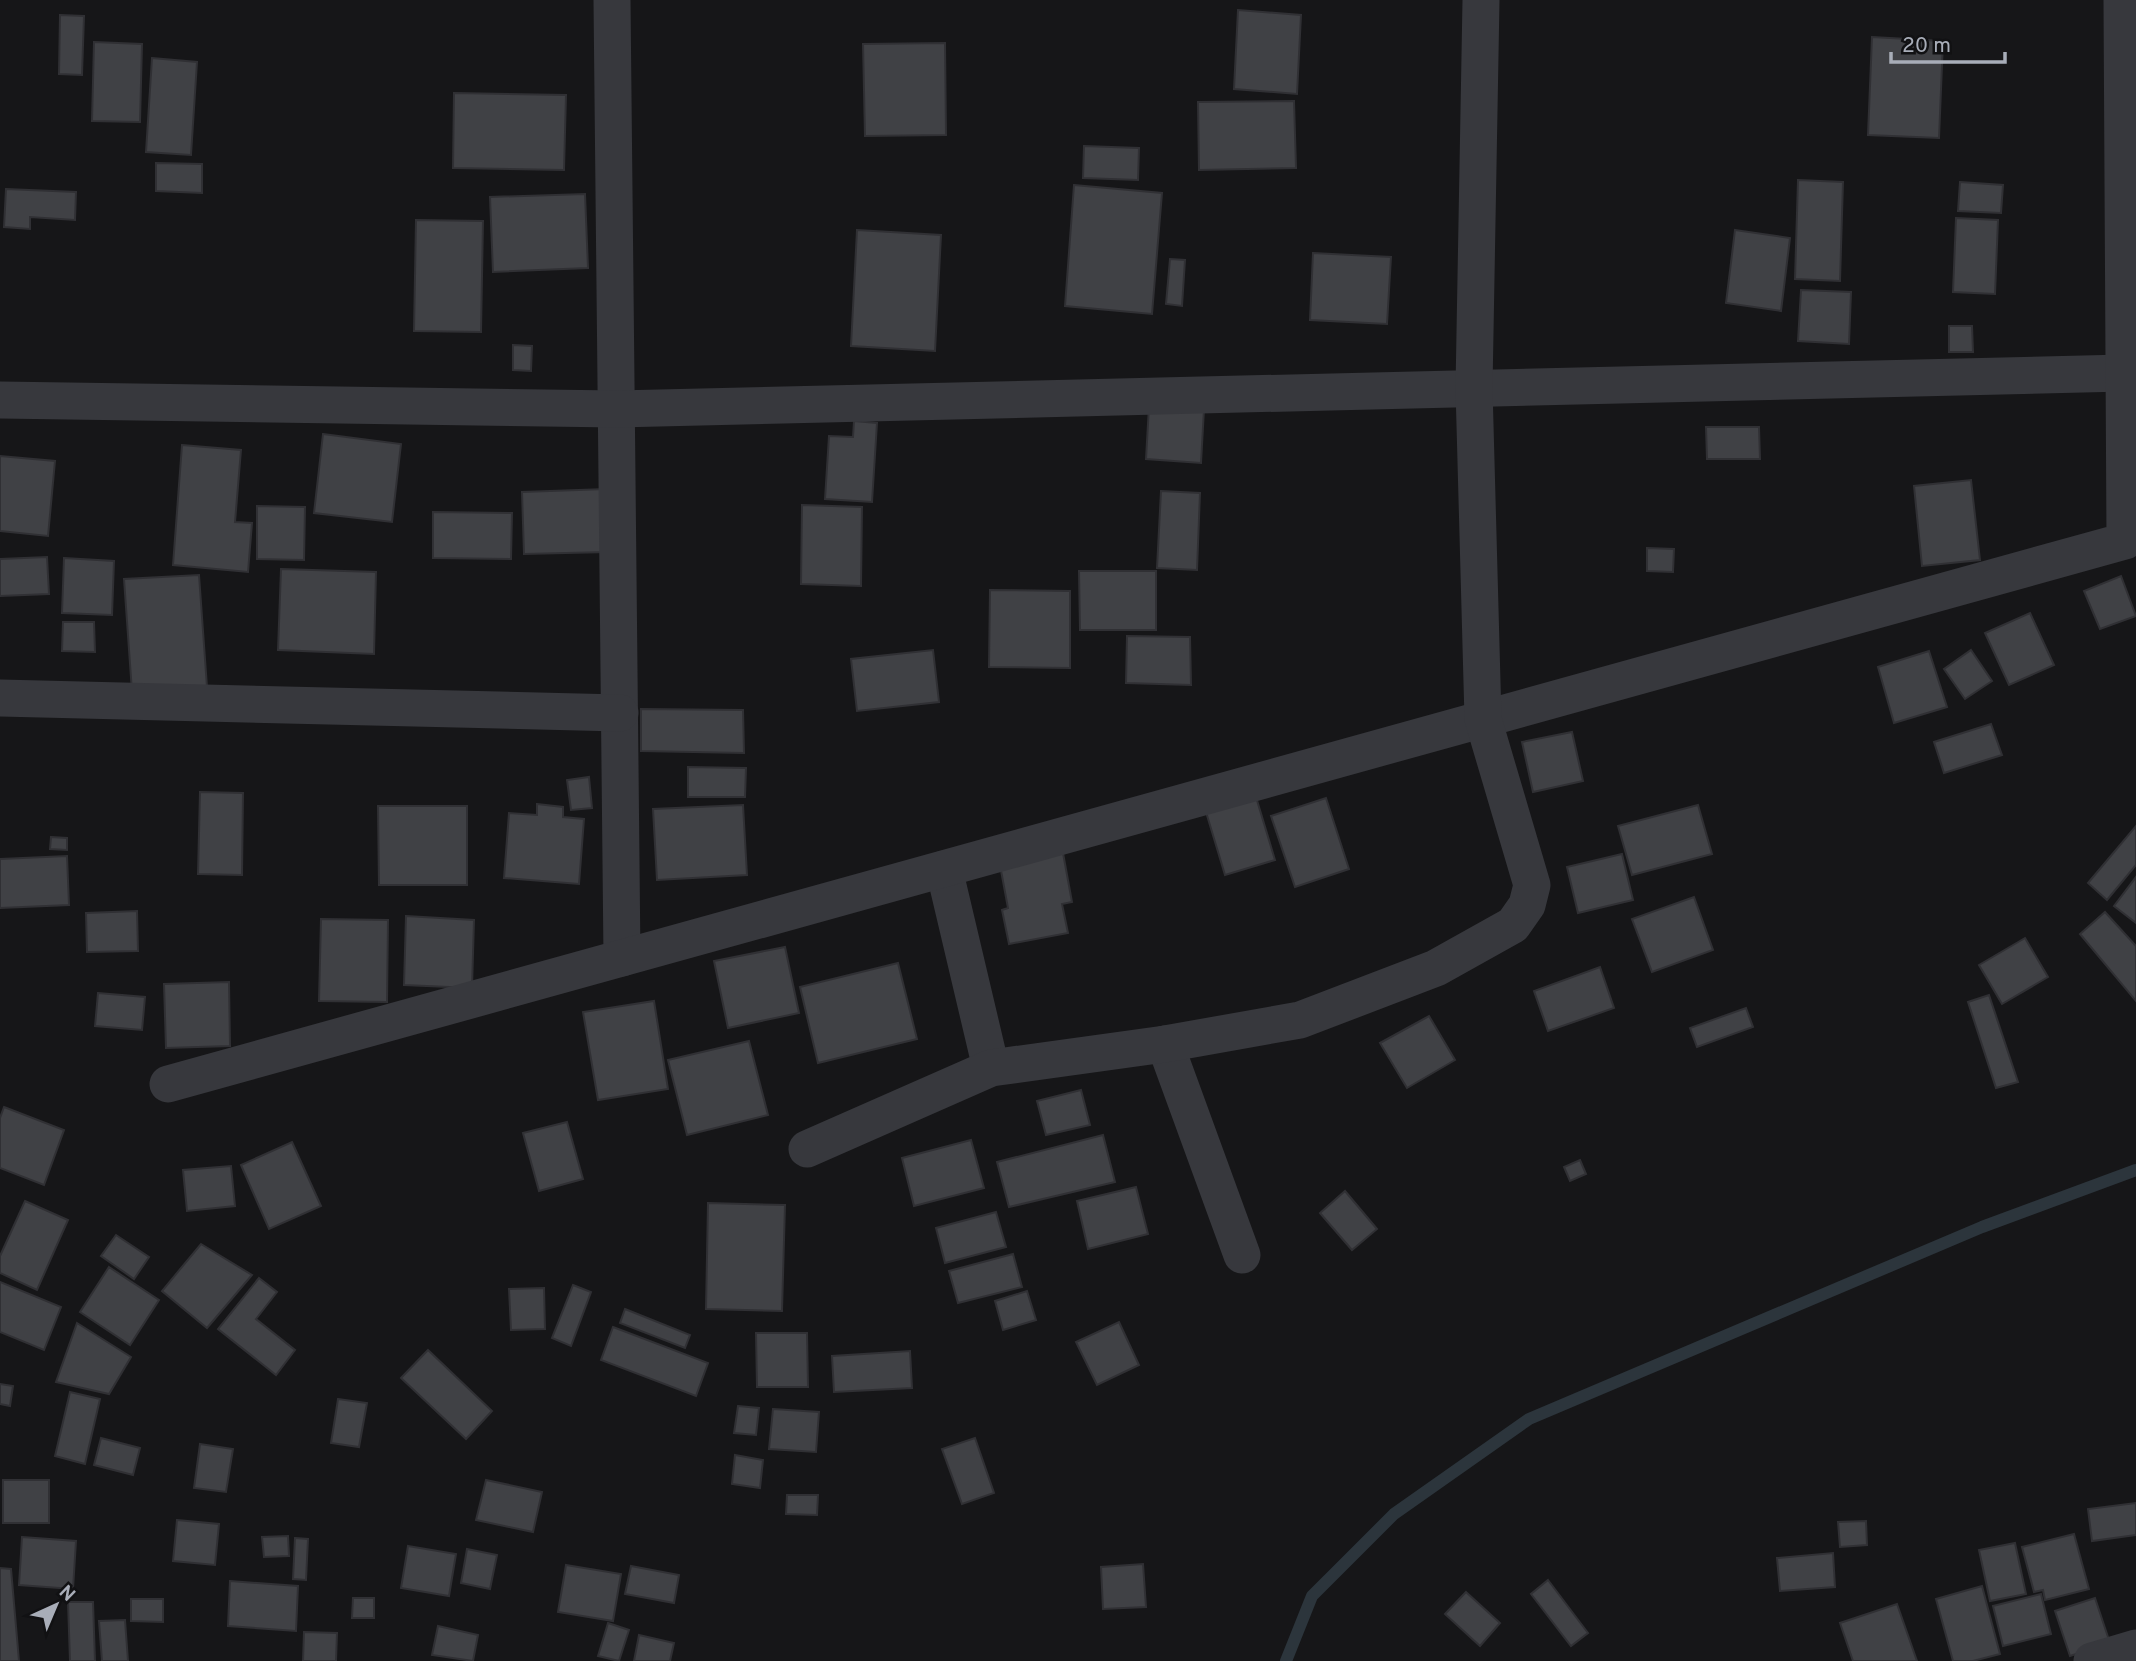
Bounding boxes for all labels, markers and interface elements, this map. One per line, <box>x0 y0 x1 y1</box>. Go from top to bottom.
scale bar <box>1891 21 2005 65</box>
text: 20 m <box>1902 33 1951 60</box>
north arrow <box>21 1570 91 1640</box>
text: N <box>53 1581 80 1608</box>

